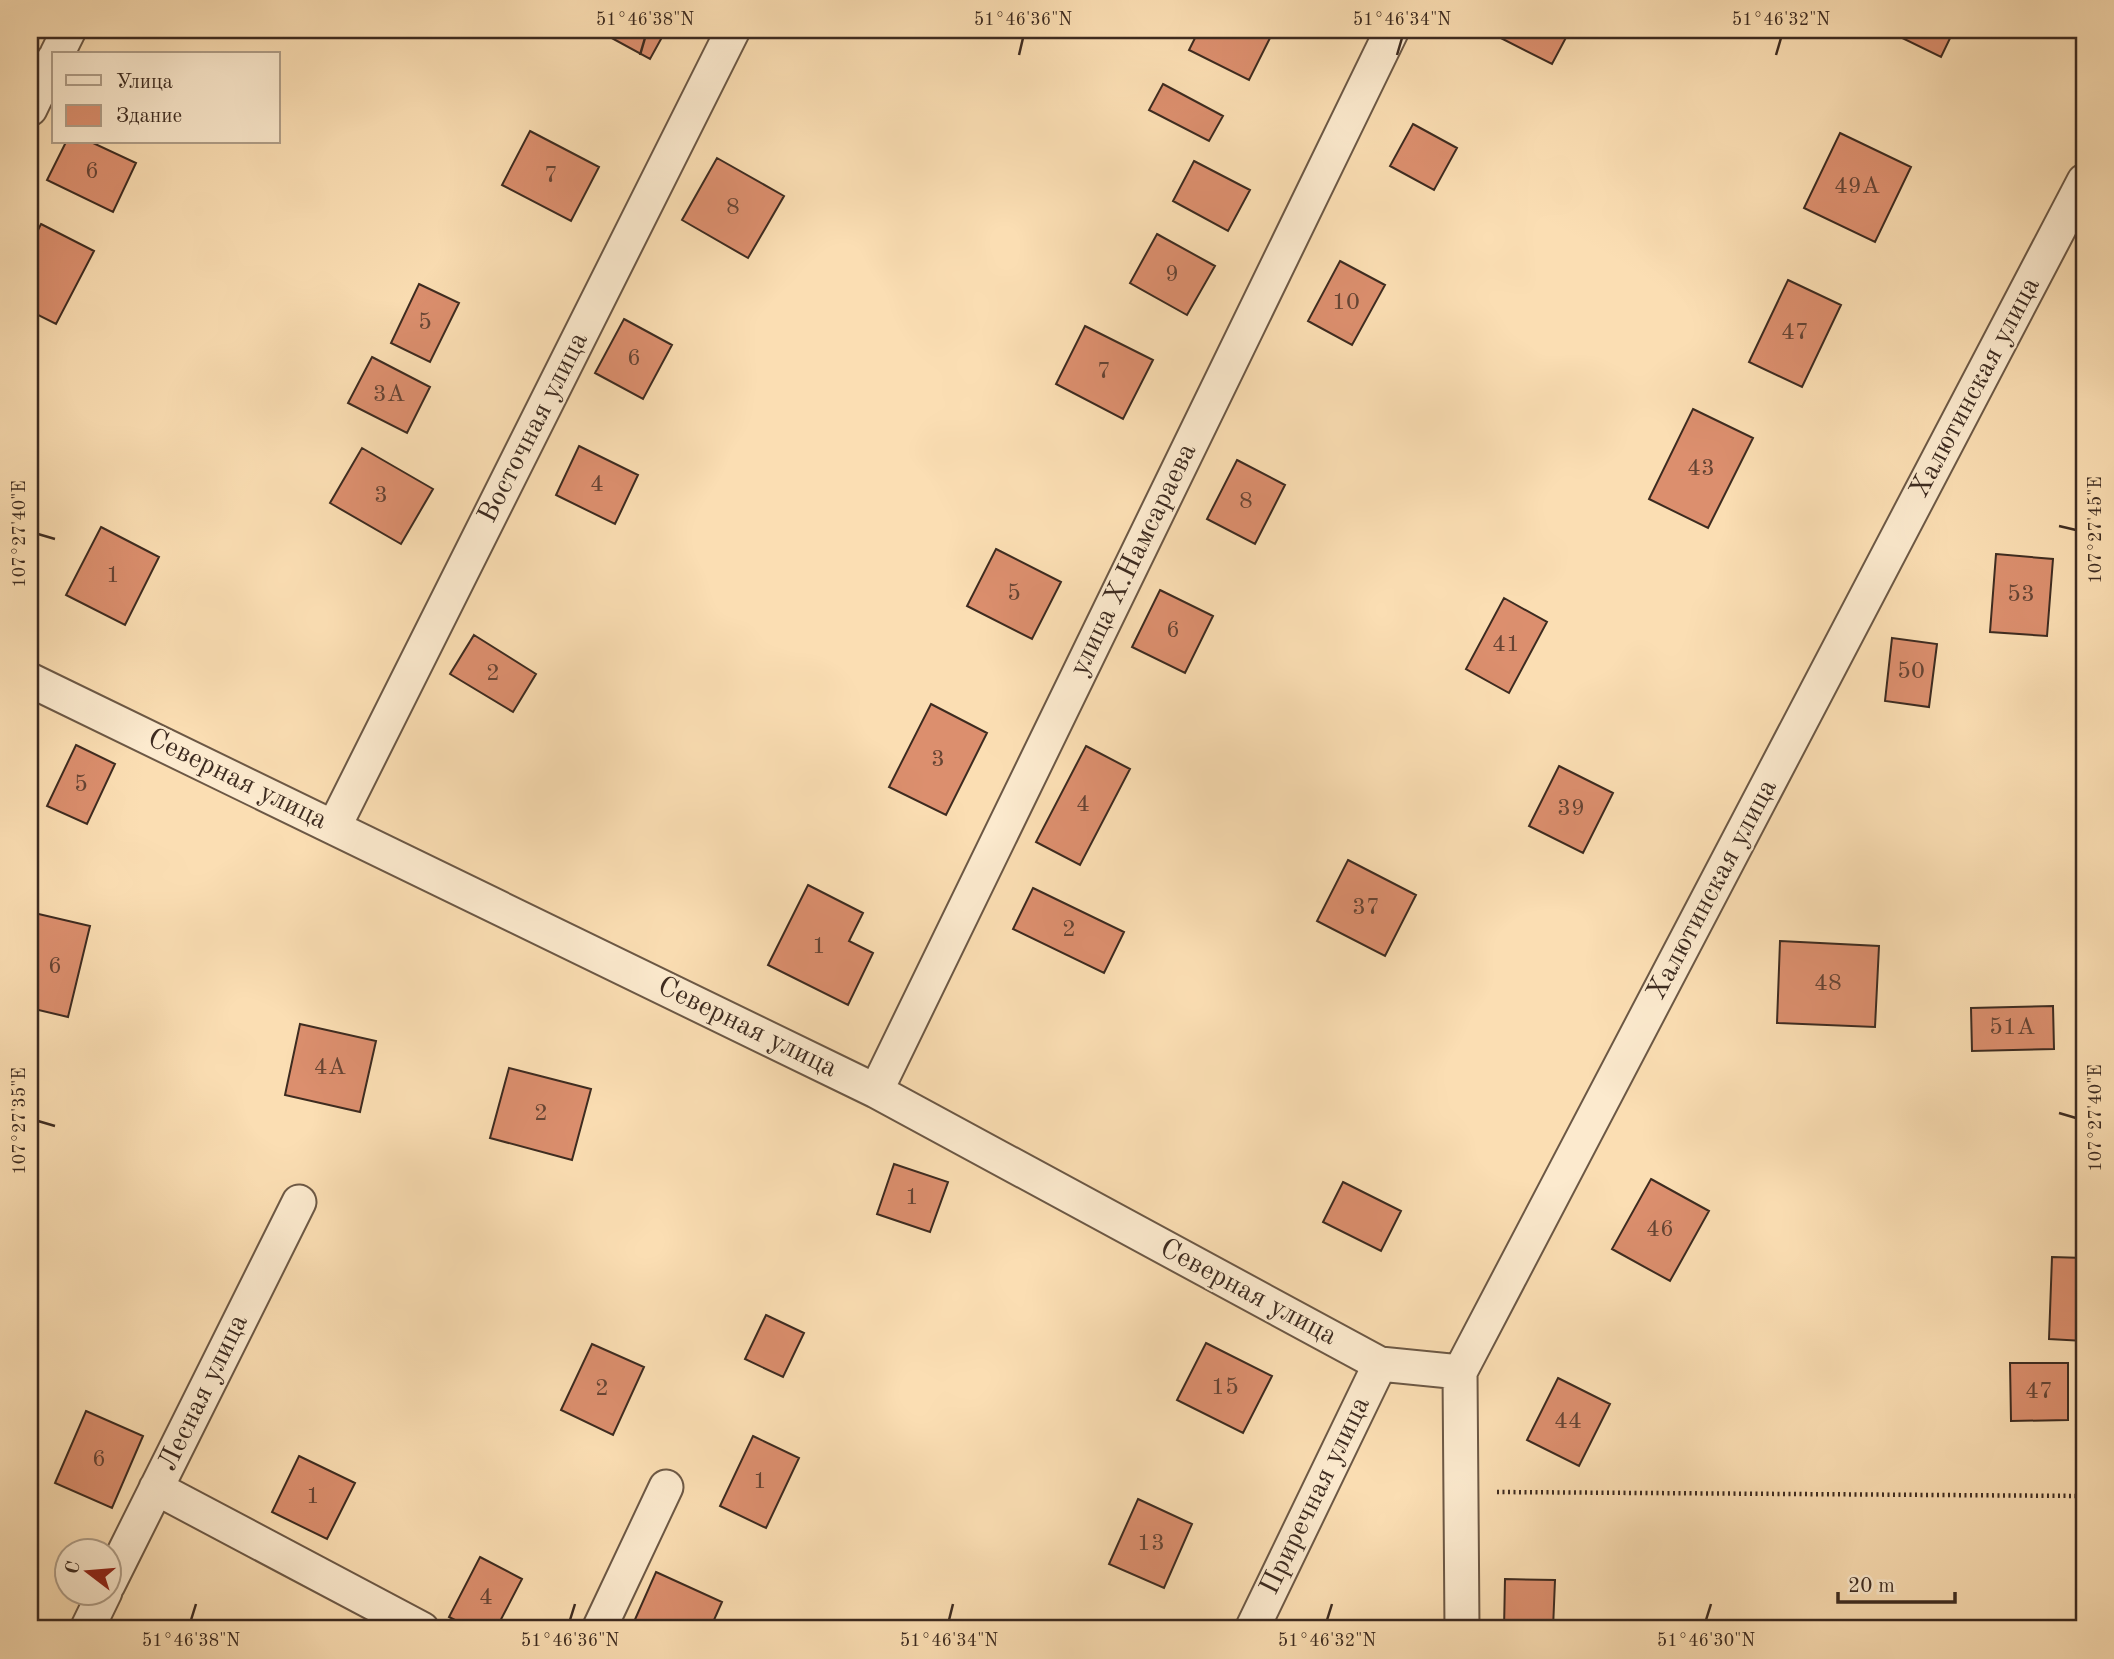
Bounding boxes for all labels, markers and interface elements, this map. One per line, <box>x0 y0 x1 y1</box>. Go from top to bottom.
text: 51°46'38"N <box>596 11 694 29</box>
text: 51°46'36"N <box>974 11 1072 29</box>
text: 51°46'34"N <box>1353 11 1451 29</box>
text: 51°46'32"N <box>1732 11 1830 29</box>
legend <box>52 52 280 144</box>
text: Улица <box>116 72 173 93</box>
text: Здание <box>116 106 182 127</box>
house number: 6 <box>85 160 99 184</box>
house number: 7 <box>544 164 558 188</box>
house number: 49А <box>1834 175 1880 199</box>
house number: 8 <box>726 196 740 220</box>
house number: 9 <box>1165 263 1179 287</box>
street label: Халютинская улица <box>1906 273 2046 503</box>
house number: 10 <box>1332 291 1360 315</box>
house number: 5 <box>418 311 432 335</box>
house number: 47 <box>1781 321 1809 345</box>
street label: Восточная улица <box>474 328 594 528</box>
house number: 6 <box>627 347 641 371</box>
house number: 7 <box>1097 360 1111 384</box>
house number: 3А <box>373 383 405 407</box>
street label: улица Х.Намсараева <box>1066 439 1203 681</box>
house number: 43 <box>1687 457 1715 481</box>
house number: 4 <box>590 473 604 497</box>
text: 107°27'45"E <box>2087 476 2105 584</box>
text: 107°27'40"E <box>11 480 29 588</box>
house number: 3 <box>374 484 388 508</box>
house number: 8 <box>1239 490 1253 514</box>
house number: 1 <box>106 564 120 588</box>
house number: 5 <box>1007 582 1021 606</box>
house number: 53 <box>2007 583 2035 607</box>
house number: 6 <box>1166 619 1180 643</box>
house number: 41 <box>1492 633 1520 657</box>
house number: 50 <box>1897 660 1925 684</box>
house number: 2 <box>486 662 500 686</box>
street label: Северная улица <box>143 725 331 836</box>
house number: 3 <box>931 748 945 772</box>
house number: 5 <box>74 773 88 797</box>
street label: Халютинская улица <box>1643 775 1783 1005</box>
house number: 4 <box>1076 793 1090 817</box>
house number: 39 <box>1557 797 1585 821</box>
house number: 37 <box>1352 896 1380 920</box>
house number: 2 <box>1062 918 1076 942</box>
house number: 1 <box>812 935 826 959</box>
house number: 6 <box>48 955 62 979</box>
house number: 48 <box>1814 972 1842 996</box>
street label: Северная улица <box>653 973 841 1084</box>
house number: 51А <box>1989 1016 2035 1040</box>
house number: 4А <box>314 1056 346 1080</box>
text: 107°27'40"E <box>2087 1064 2105 1172</box>
text: 107°27'35"E <box>11 1067 29 1175</box>
house number: 2 <box>534 1102 548 1126</box>
house number: 1 <box>905 1186 919 1210</box>
house number: 46 <box>1646 1218 1674 1242</box>
street label: Северная улица <box>1155 1235 1341 1351</box>
street label: Лесная улица <box>154 1310 254 1476</box>
house number: 15 <box>1211 1376 1239 1400</box>
house number: 2 <box>595 1377 609 1401</box>
house number: 47 <box>2025 1380 2053 1404</box>
street label: Приречная улица <box>1256 1393 1376 1599</box>
house number: 44 <box>1554 1410 1582 1434</box>
house number: 6 <box>92 1448 106 1472</box>
house number: 1 <box>753 1470 767 1494</box>
house number: 1 <box>306 1485 320 1509</box>
house number: 13 <box>1137 1532 1165 1556</box>
north arrow <box>52 1536 122 1606</box>
text: С <box>63 1559 85 1577</box>
scale bar <box>1838 1561 1955 1605</box>
text: 20 m <box>1848 1576 1895 1597</box>
house number: 4 <box>479 1586 493 1610</box>
text: 51°46'38"N <box>142 1632 240 1650</box>
text: 51°46'36"N <box>521 1632 619 1650</box>
text: 51°46'34"N <box>900 1632 998 1650</box>
text: 51°46'32"N <box>1278 1632 1376 1650</box>
text: 51°46'30"N <box>1657 1632 1755 1650</box>

